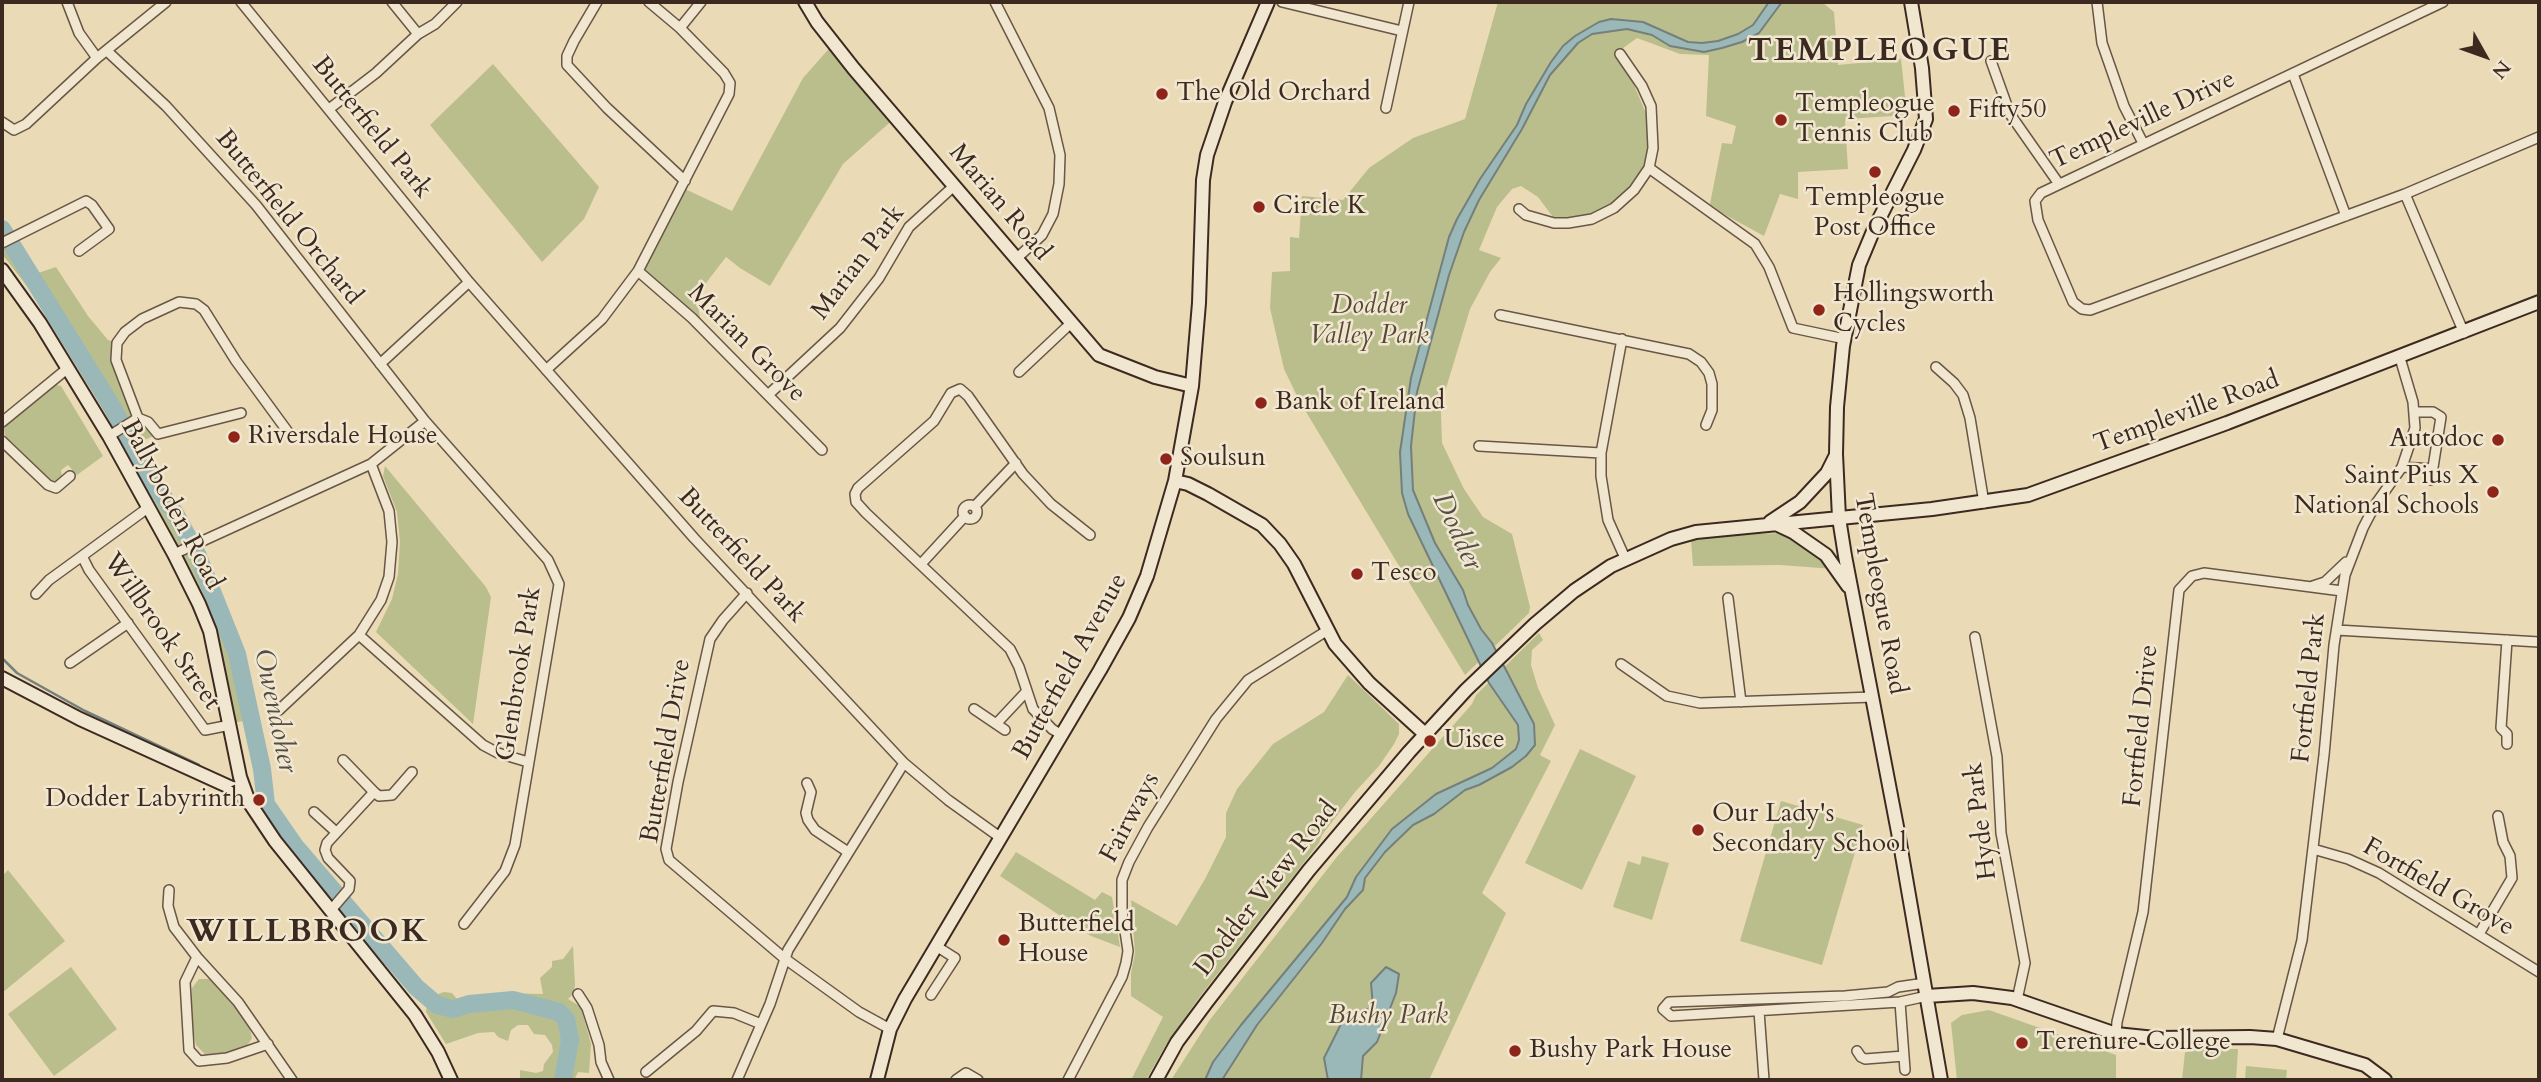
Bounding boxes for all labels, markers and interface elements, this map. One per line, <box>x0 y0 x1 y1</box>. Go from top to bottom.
north arrow <box>2450 21 2520 91</box>
district label: TEMPLEOGUE <box>1749 32 2011 72</box>
street label: Butterfield Park <box>304 51 438 205</box>
text: N <box>2486 55 2516 84</box>
street label: Templeville Drive <box>2046 64 2240 178</box>
place label: The Old Orchard <box>1176 78 1371 110</box>
marker: The Old Orchard <box>1154 86 1170 102</box>
place label: Templeogue Tennis Club <box>1795 89 1935 150</box>
place label: Fifty50 <box>1968 95 2047 127</box>
marker: Fifty50 <box>1946 103 1962 119</box>
marker: Templeogue Tennis Club <box>1773 112 1789 128</box>
street label: Butterfield Orchard <box>208 124 368 312</box>
street label: Marian Road <box>941 138 1057 268</box>
marker: Templeogue Post Office <box>1867 164 1883 180</box>
place label: Templeogue Post Office <box>1805 183 1945 244</box>
place label: Circle K <box>1273 191 1366 223</box>
street label: Marian Park <box>806 199 912 327</box>
marker: Circle K <box>1251 199 1267 215</box>
street label: Marian Grove <box>680 278 812 410</box>
place label: Hollingsworth Cycles <box>1833 279 1994 340</box>
park label: Dodder Valley Park <box>1309 291 1429 352</box>
marker: Hollingsworth Cycles <box>1811 302 1827 318</box>
street label: Templeville Road <box>2090 365 2284 461</box>
place label: Bank of Ireland <box>1275 387 1445 419</box>
marker: Bank of Ireland <box>1253 395 1269 411</box>
street label: Ballyboden Road <box>113 414 229 596</box>
place label: Riversdale House <box>248 421 438 453</box>
place label: Autodoc <box>2389 424 2484 456</box>
marker: Riversdale House <box>226 429 242 445</box>
marker: Autodoc <box>2490 432 2506 448</box>
place label: Soulsun <box>1180 443 1266 475</box>
marker: Soulsun <box>1158 451 1174 467</box>
place label: Saint Pius X National Schools <box>2294 461 2479 522</box>
street label: Butterfield Park <box>670 482 812 630</box>
marker: Saint Pius X National Schools <box>2485 484 2501 500</box>
water label: Dodder <box>1423 488 1489 576</box>
street label: Templeogue Road <box>1846 491 1912 697</box>
street label: Willbrook Street <box>95 548 227 716</box>
place label: Tesco <box>1371 558 1436 590</box>
marker: Tesco <box>1349 566 1365 582</box>
street label: Butterfield Avenue <box>1007 569 1135 765</box>
street label: Glenbrook Park <box>491 585 549 763</box>
street label: Fortfield Park <box>2287 612 2333 764</box>
street label: Fortfield Drive <box>2118 643 2166 809</box>
water label: Owendoher <box>244 646 304 776</box>
street label: Butterfield Drive <box>635 656 699 846</box>
place label: Uisce <box>1444 725 1505 757</box>
marker: Uisce <box>1422 733 1438 749</box>
street label: Hyde Park <box>1959 760 2005 882</box>
street label: Fairways <box>1094 768 1168 868</box>
place label: Dodder Labyrinth <box>45 784 245 816</box>
marker: Dodder Labyrinth <box>251 792 267 808</box>
street label: Dodder View Road <box>1189 795 1345 983</box>
place label: Our Lady's Secondary School <box>1712 799 1907 860</box>
marker: Our Lady's Secondary School <box>1690 822 1706 838</box>
street label: Fortfield Grove <box>2357 832 2519 944</box>
place label: Butterfield House <box>1018 909 1135 970</box>
district label: WILLBROOK <box>188 913 428 953</box>
marker: Butterfield House <box>996 932 1012 948</box>
park label: Bushy Park <box>1328 1001 1448 1033</box>
place label: Terenure College <box>2036 1027 2231 1059</box>
place label: Bushy Park House <box>1529 1035 1732 1067</box>
marker: Terenure College <box>2014 1035 2030 1051</box>
marker: Bushy Park House <box>1507 1043 1523 1059</box>

